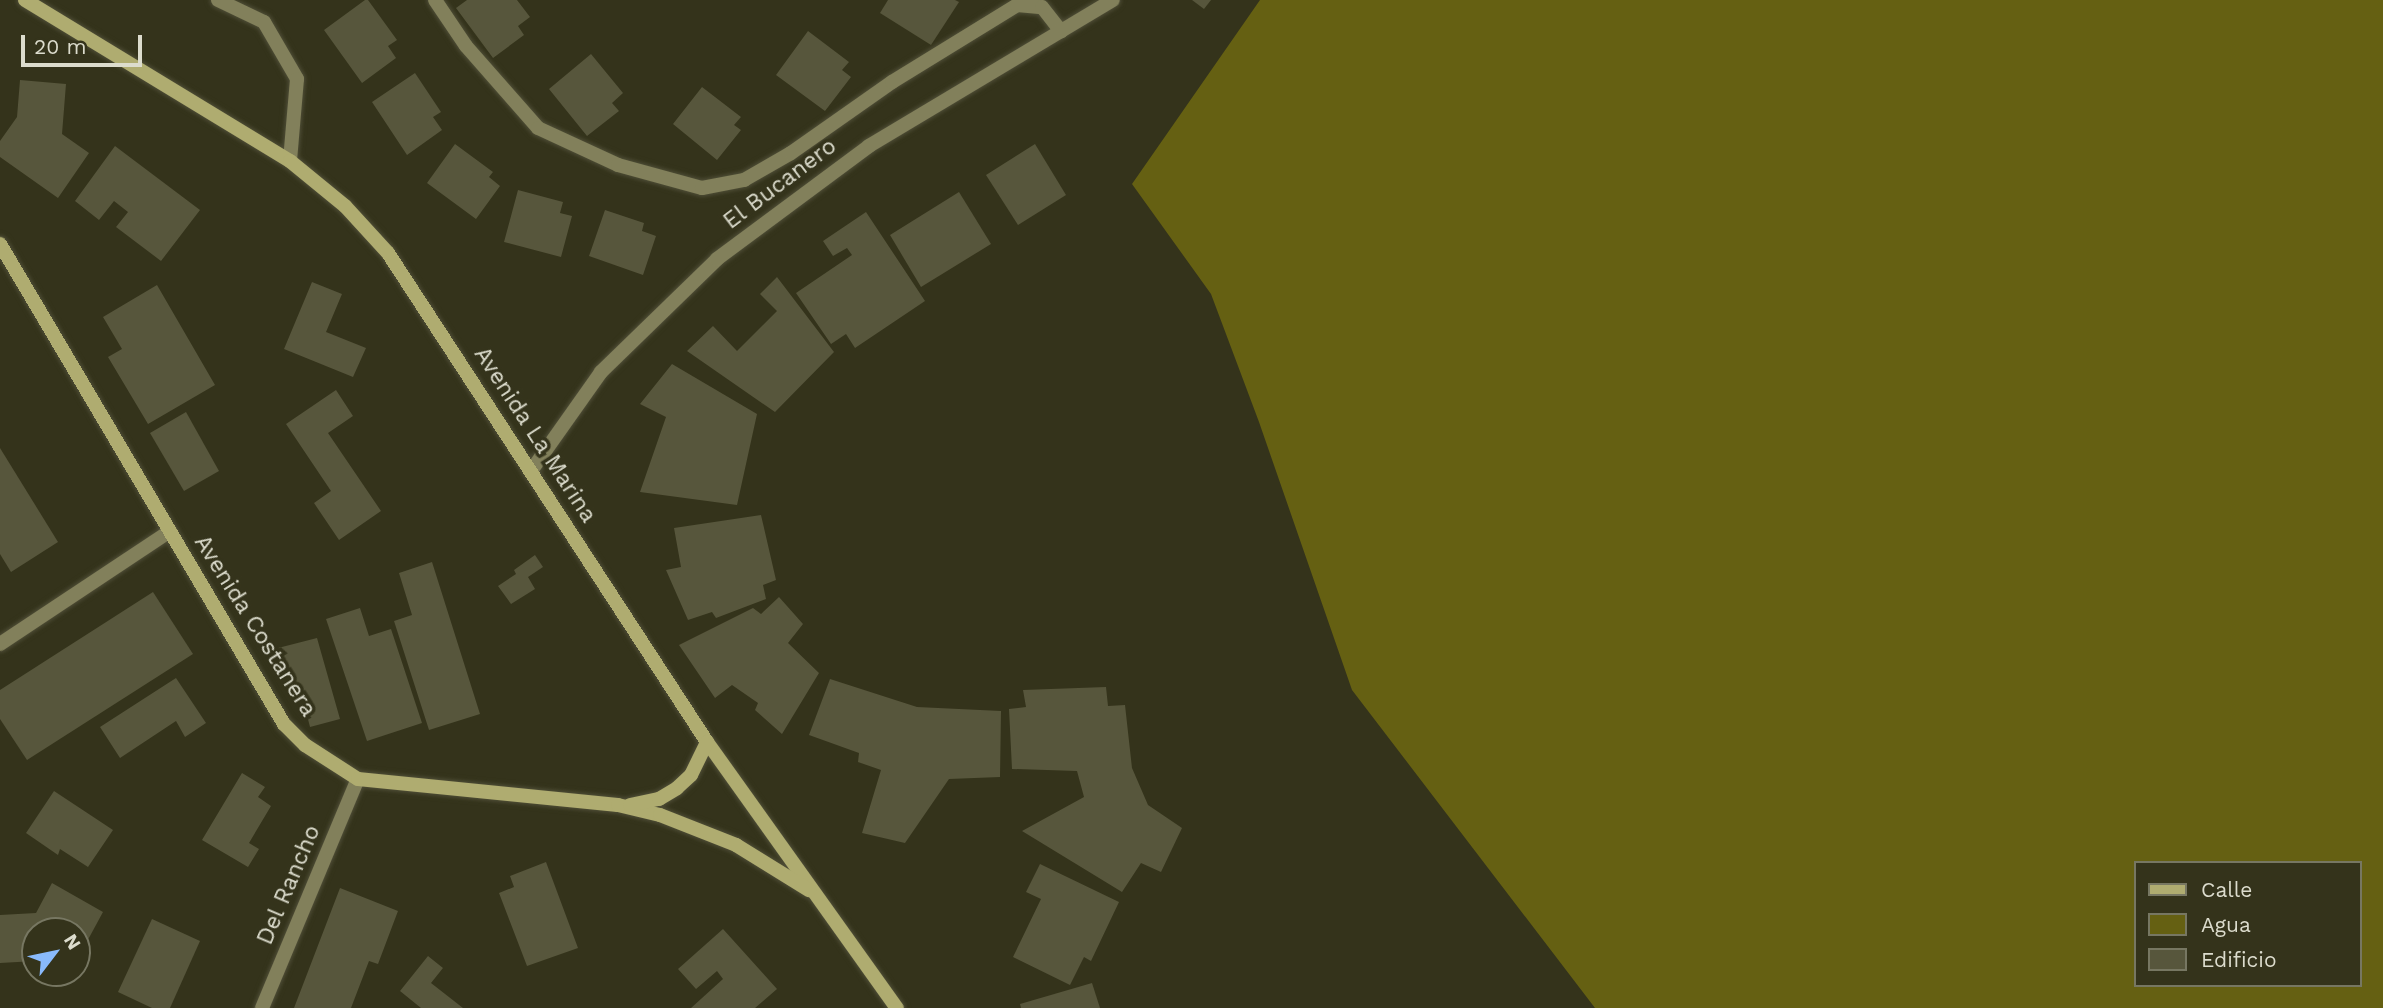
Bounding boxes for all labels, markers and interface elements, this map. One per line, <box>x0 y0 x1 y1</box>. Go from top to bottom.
scale bar <box>24 21 145 65</box>
text: 20 m <box>34 34 86 59</box>
street label: El Bucanero <box>718 132 842 236</box>
street label: Avenida La Marina <box>468 341 602 529</box>
street label: Avenida Costanera <box>188 530 322 722</box>
street label: Del Rancho <box>251 821 327 949</box>
legend <box>2134 861 2362 987</box>
text: Calle <box>2201 877 2252 902</box>
text: Agua <box>2201 912 2251 937</box>
north arrow <box>21 917 91 987</box>
text: N <box>59 930 86 954</box>
text: Edificio <box>2201 947 2277 972</box>

